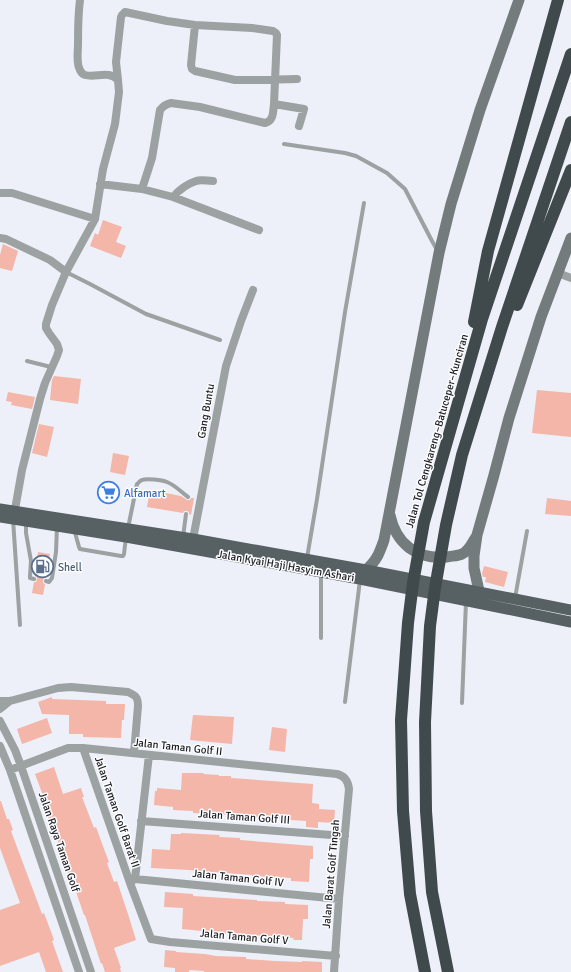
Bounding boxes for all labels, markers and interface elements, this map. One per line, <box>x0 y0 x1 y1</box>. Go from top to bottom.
street label: Jalan Tol Cengkareng–Batuceper–Kunciran <box>403 332 471 530</box>
street label: Gang Buntu <box>195 383 217 439</box>
supermarket icon: Alfamart <box>95 480 121 506</box>
place label: Alfamart <box>124 487 166 500</box>
street label: Jalan Kyai Haji Hasyim Ashari <box>216 548 356 584</box>
fuel station icon: Shell <box>29 554 55 580</box>
place label: Shell <box>58 561 82 574</box>
street label: Jalan Taman Golf II <box>133 736 223 758</box>
street label: Jalan Taman Golf Barat II <box>92 755 142 869</box>
street label: Jalan Raya Taman Golf <box>36 790 83 895</box>
street label: Jalan Taman Golf III <box>198 807 290 827</box>
street label: Jalan Barat Golf Tingah <box>320 819 342 929</box>
street label: Jalan Taman Golf IV <box>192 867 285 889</box>
street label: Jalan Taman Golf V <box>199 927 289 947</box>

